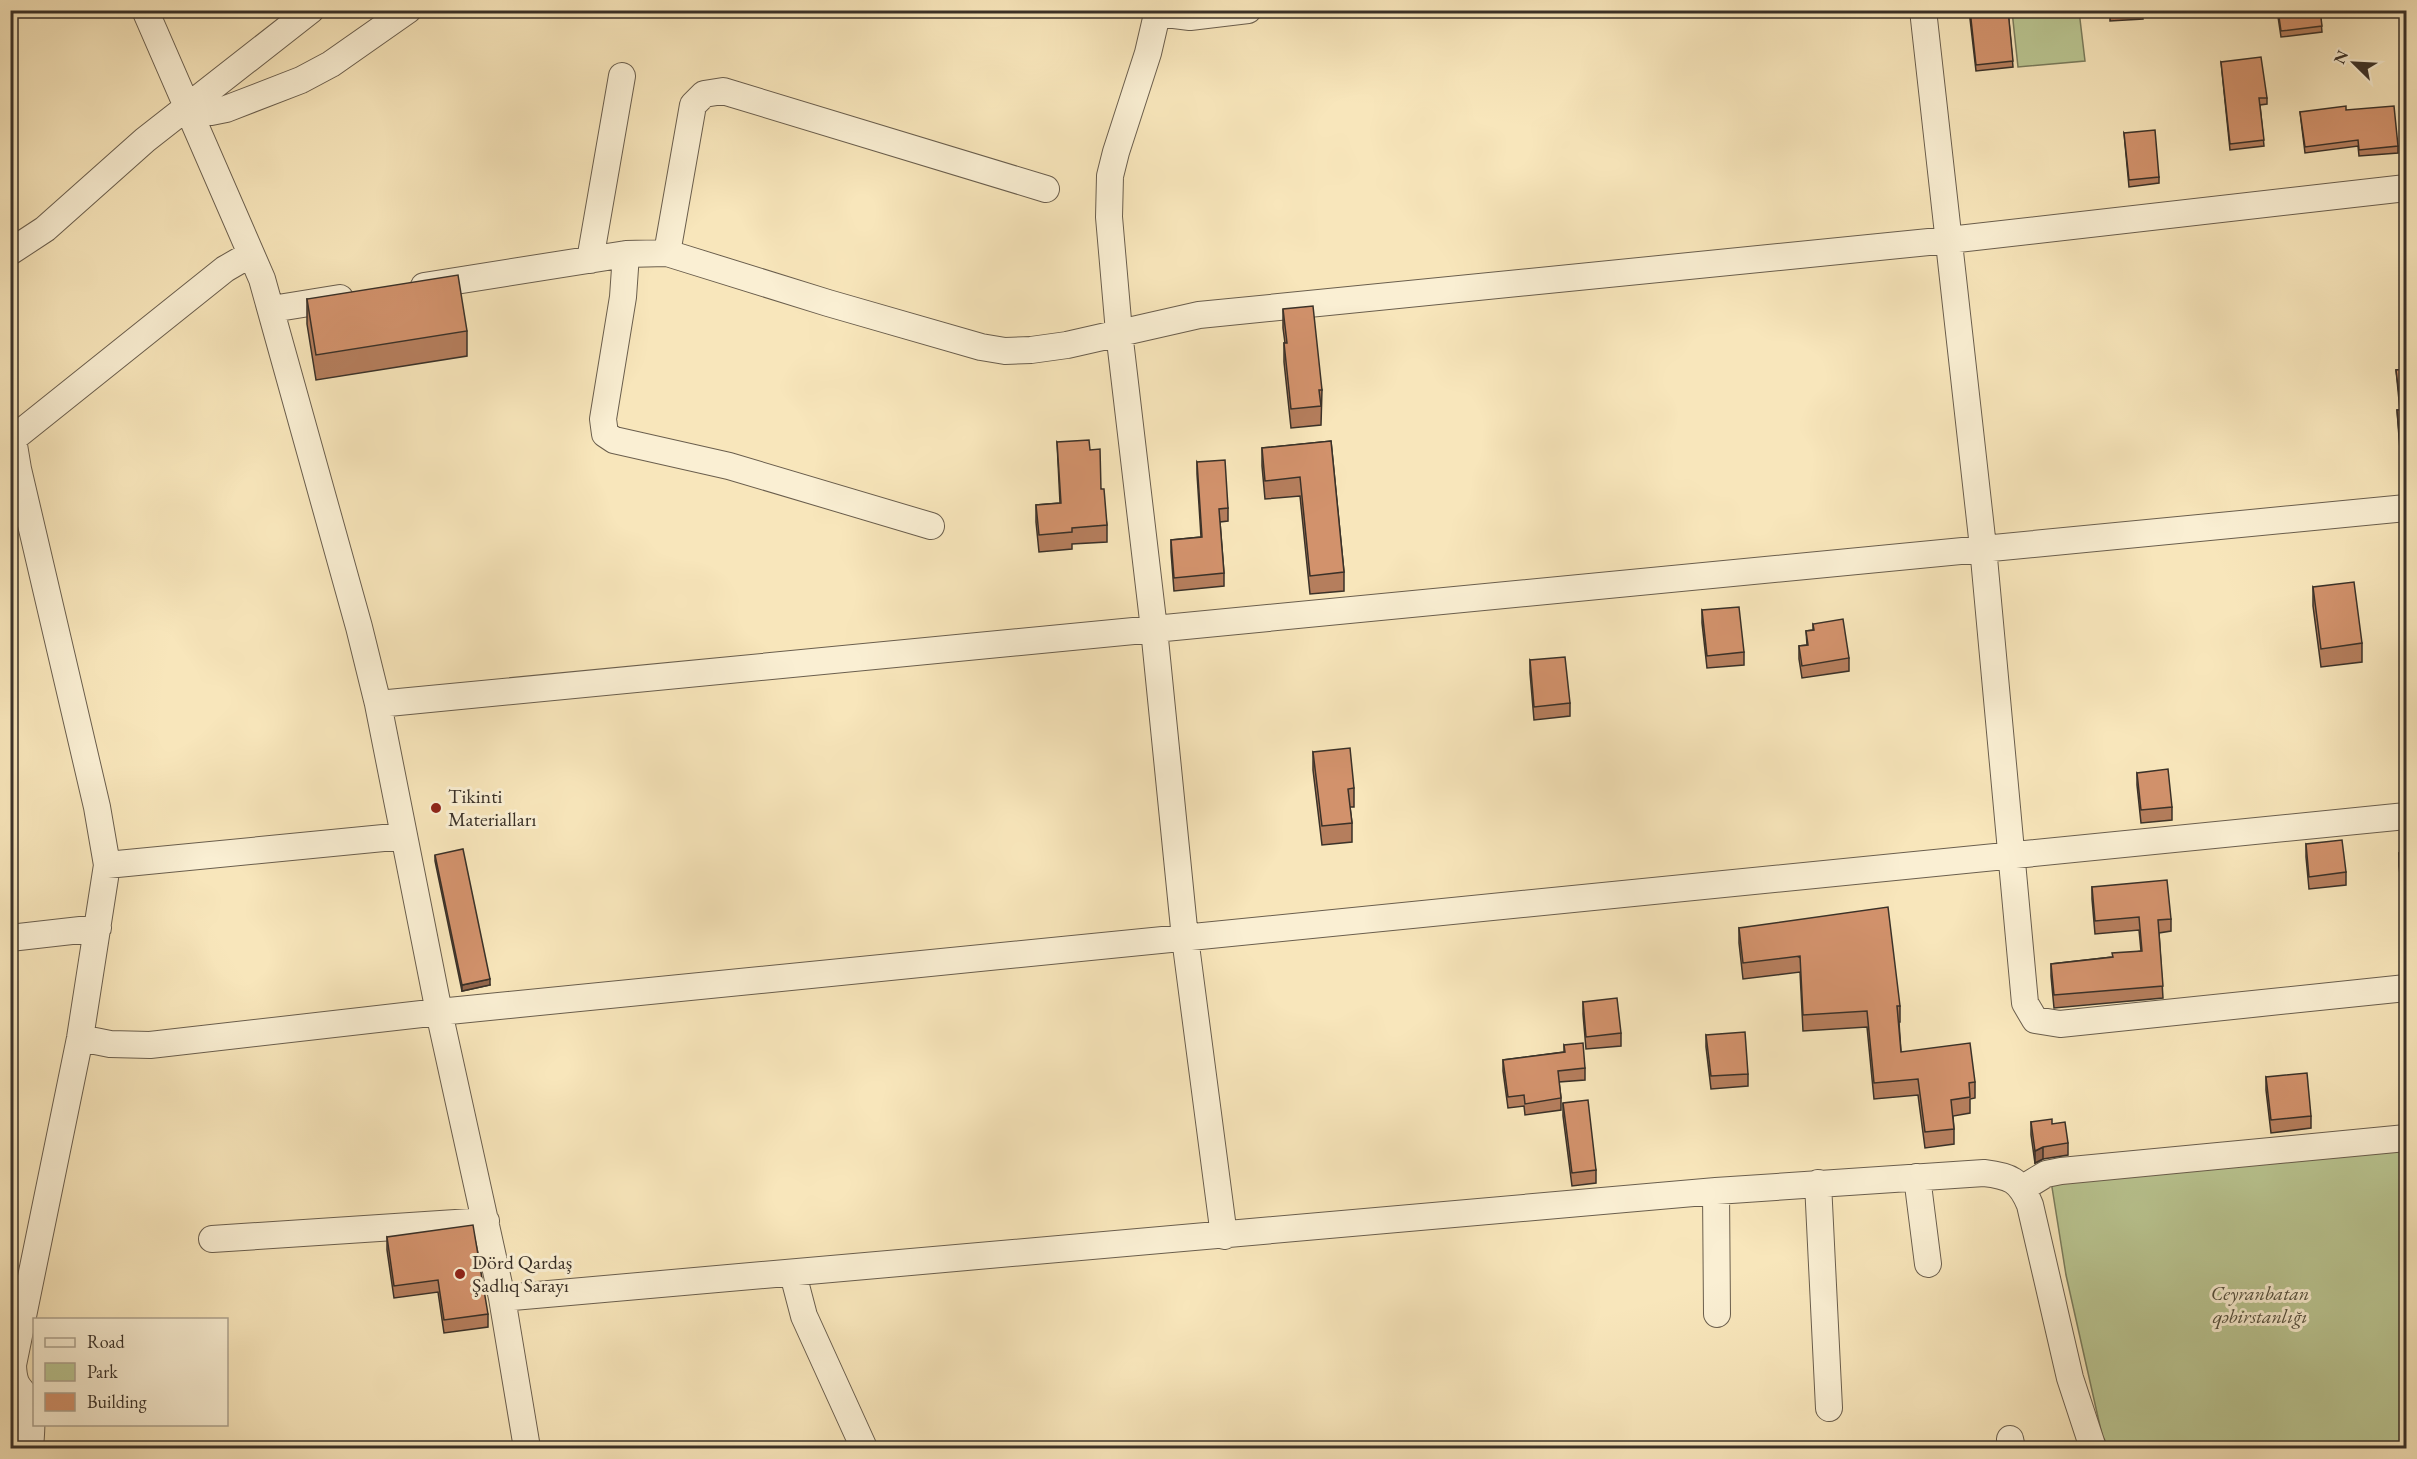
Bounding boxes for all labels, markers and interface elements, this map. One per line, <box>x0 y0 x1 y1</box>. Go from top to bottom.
north arrow <box>2324 33 2384 93</box>
text: N <box>2329 47 2353 67</box>
place label: Tikinti Materialları <box>448 783 536 832</box>
marker: Tikinti Materialları <box>429 801 443 815</box>
place label: Dörd Qardaş Şadlıq Sarayı <box>472 1249 572 1298</box>
marker: Dörd Qardaş Şadlıq Sarayı <box>453 1267 467 1281</box>
park label: Ceyranbatan qəbirstanlığı <box>2211 1280 2309 1330</box>
legend <box>33 1318 228 1426</box>
text: Road <box>87 1330 126 1353</box>
text: Park <box>87 1360 118 1383</box>
text: Building <box>87 1390 147 1413</box>

